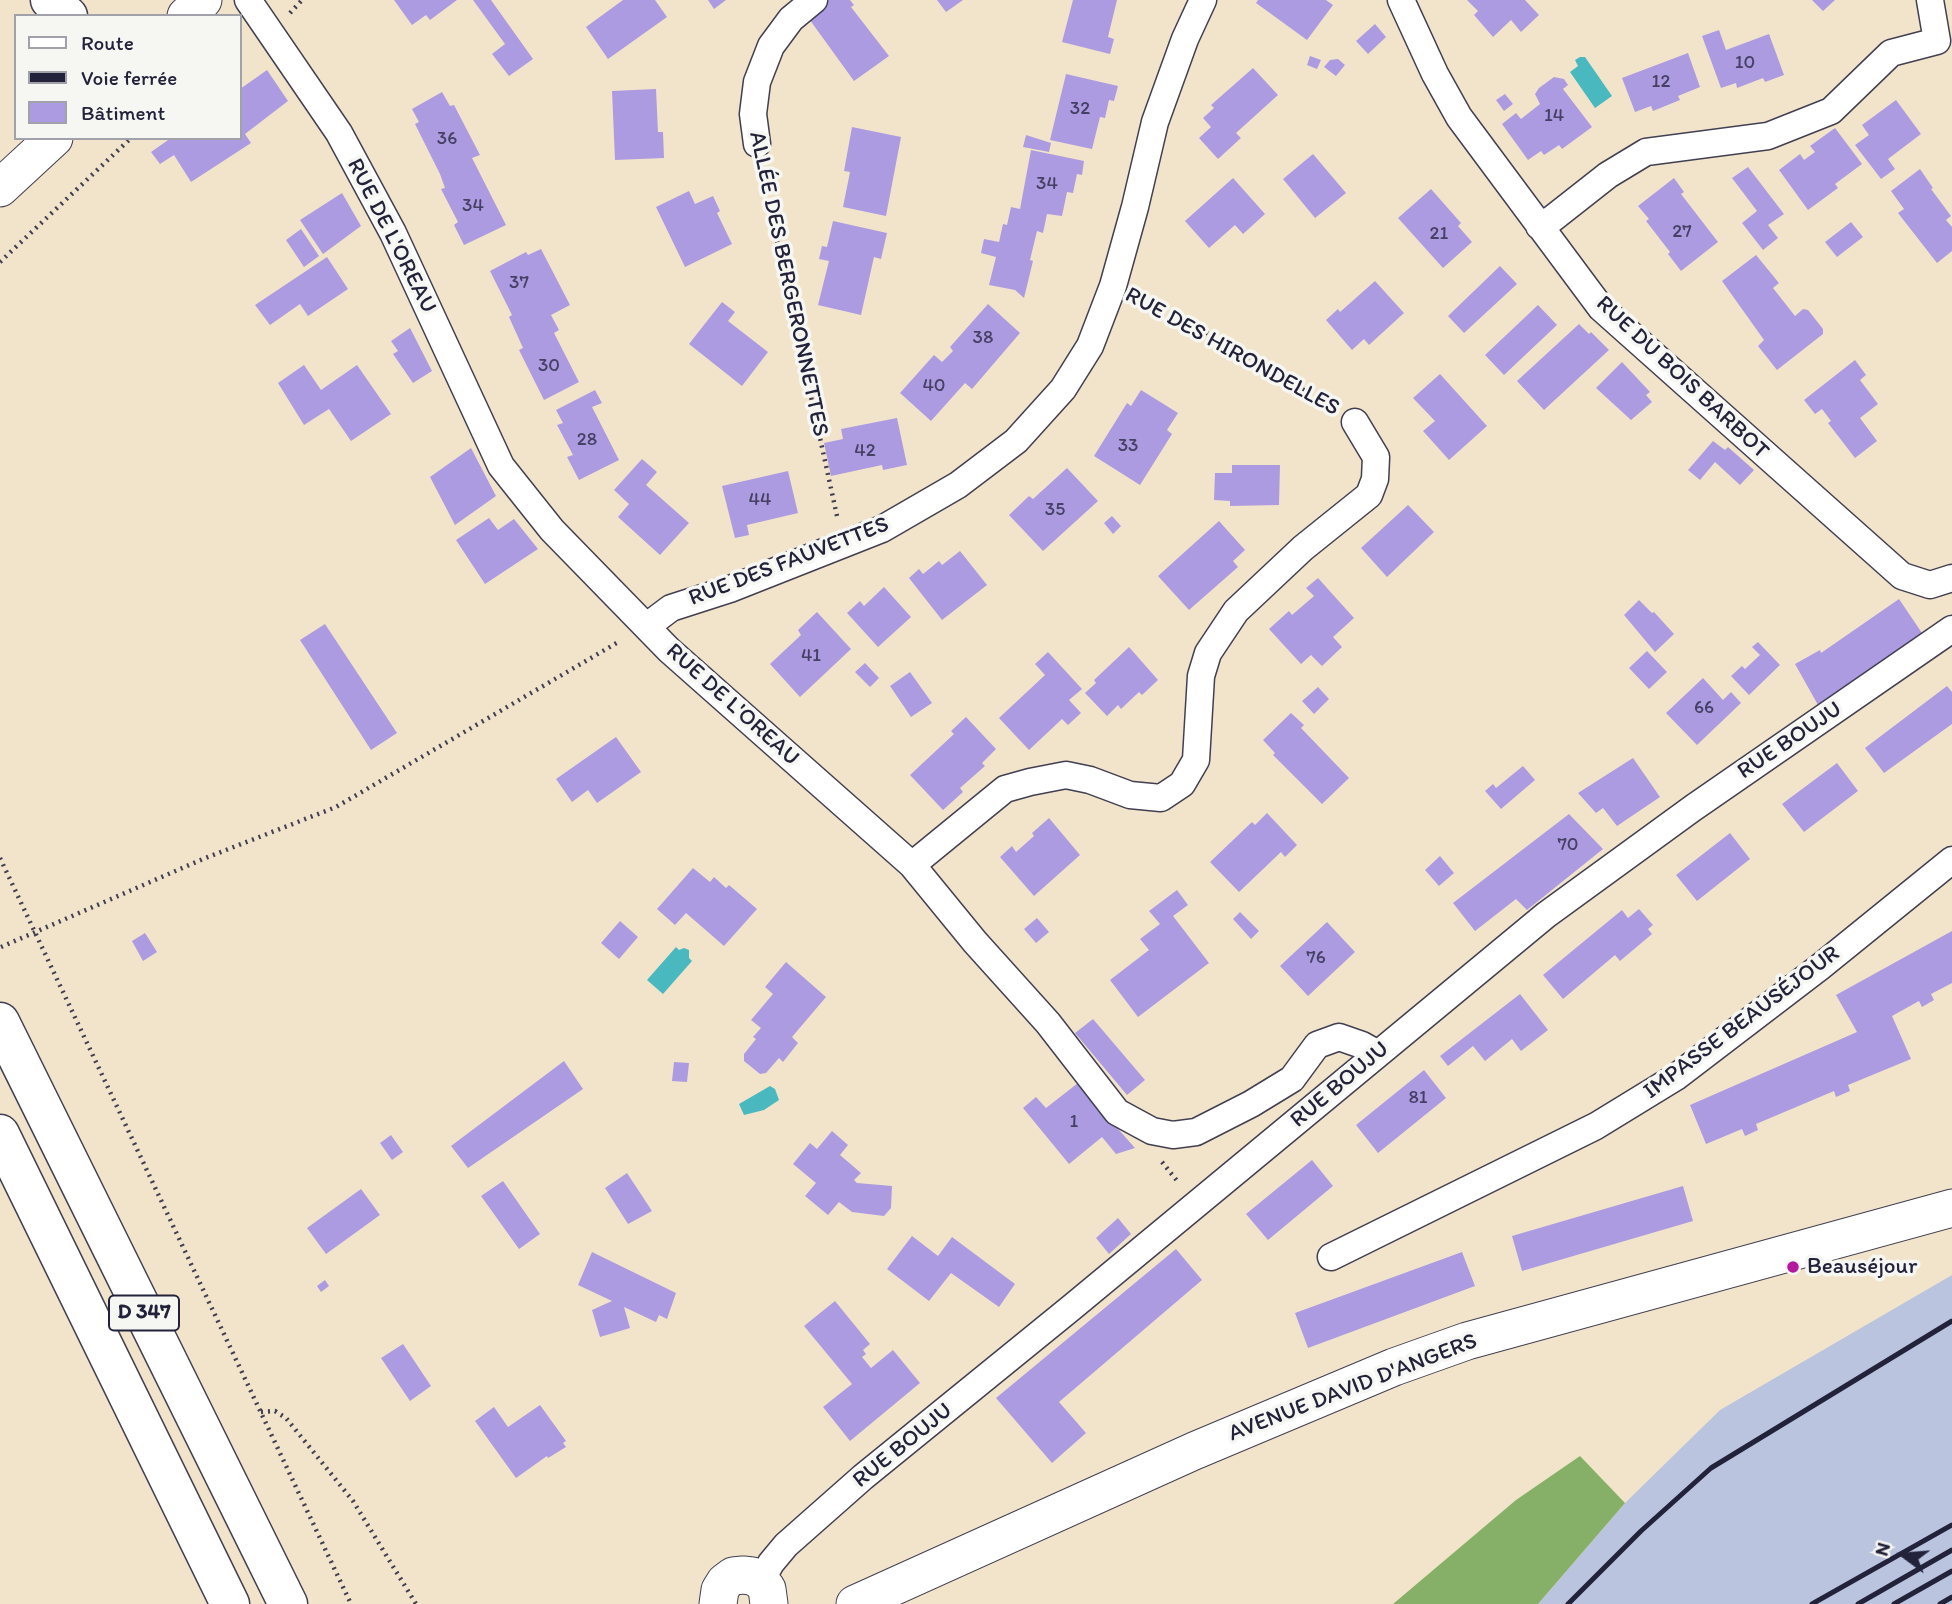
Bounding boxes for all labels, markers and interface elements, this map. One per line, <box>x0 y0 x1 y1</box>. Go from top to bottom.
legend <box>14 14 242 140</box>
text: Route <box>81 30 134 55</box>
house number: 10 <box>1735 52 1755 74</box>
text: Voie ferrée <box>81 65 177 90</box>
house number: 12 <box>1652 71 1670 93</box>
house number: 32 <box>1070 98 1090 120</box>
text: Bâtiment <box>81 100 165 125</box>
house number: 14 <box>1544 105 1564 127</box>
house number: 36 <box>437 128 457 150</box>
street label: ALLÉE DES BERGERONNETTES <box>742 129 834 439</box>
street label: RUE DE L'OREAU <box>340 154 442 318</box>
house number: 34 <box>1036 173 1058 195</box>
house number: 34 <box>462 195 484 217</box>
house number: 27 <box>1672 221 1692 243</box>
house number: 21 <box>1430 223 1448 245</box>
house number: 37 <box>509 272 529 294</box>
street label: RUE DES HIRONDELLES <box>1120 282 1344 422</box>
street label: RUE DU BOIS BARBOT <box>1590 291 1774 465</box>
house number: 38 <box>973 327 993 349</box>
house number: 30 <box>538 355 560 377</box>
house number: 40 <box>922 375 946 397</box>
house number: 28 <box>577 429 597 451</box>
house number: 33 <box>1118 435 1138 457</box>
house number: 42 <box>854 440 876 462</box>
house number: 44 <box>749 489 771 511</box>
house number: 35 <box>1045 499 1065 521</box>
street label: RUE DES FAUVETTES <box>685 511 893 613</box>
street label: RUE DE L'OREAU <box>660 638 804 772</box>
house number: 41 <box>801 645 821 667</box>
street label: RUE BOUJU <box>1733 696 1847 786</box>
house number: 66 <box>1694 697 1714 719</box>
house number: 70 <box>1557 834 1579 856</box>
street label: IMPASSE BEAUSÉJOUR <box>1638 940 1846 1106</box>
house number: 76 <box>1306 947 1326 969</box>
street label: RUE BOUJU <box>1285 1036 1395 1134</box>
house number: 81 <box>1408 1087 1428 1109</box>
house number: 1 <box>1070 1111 1078 1133</box>
place label: Beauséjour <box>1807 1253 1917 1281</box>
marker: Beauséjour <box>1785 1259 1801 1275</box>
road number: D 347 <box>109 1296 179 1330</box>
street label: AVENUE DAVID D'ANGERS <box>1225 1328 1481 1448</box>
street label: RUE BOUJU <box>848 1398 958 1494</box>
north arrow <box>1868 1520 1938 1590</box>
text: N <box>1870 1540 1895 1558</box>

